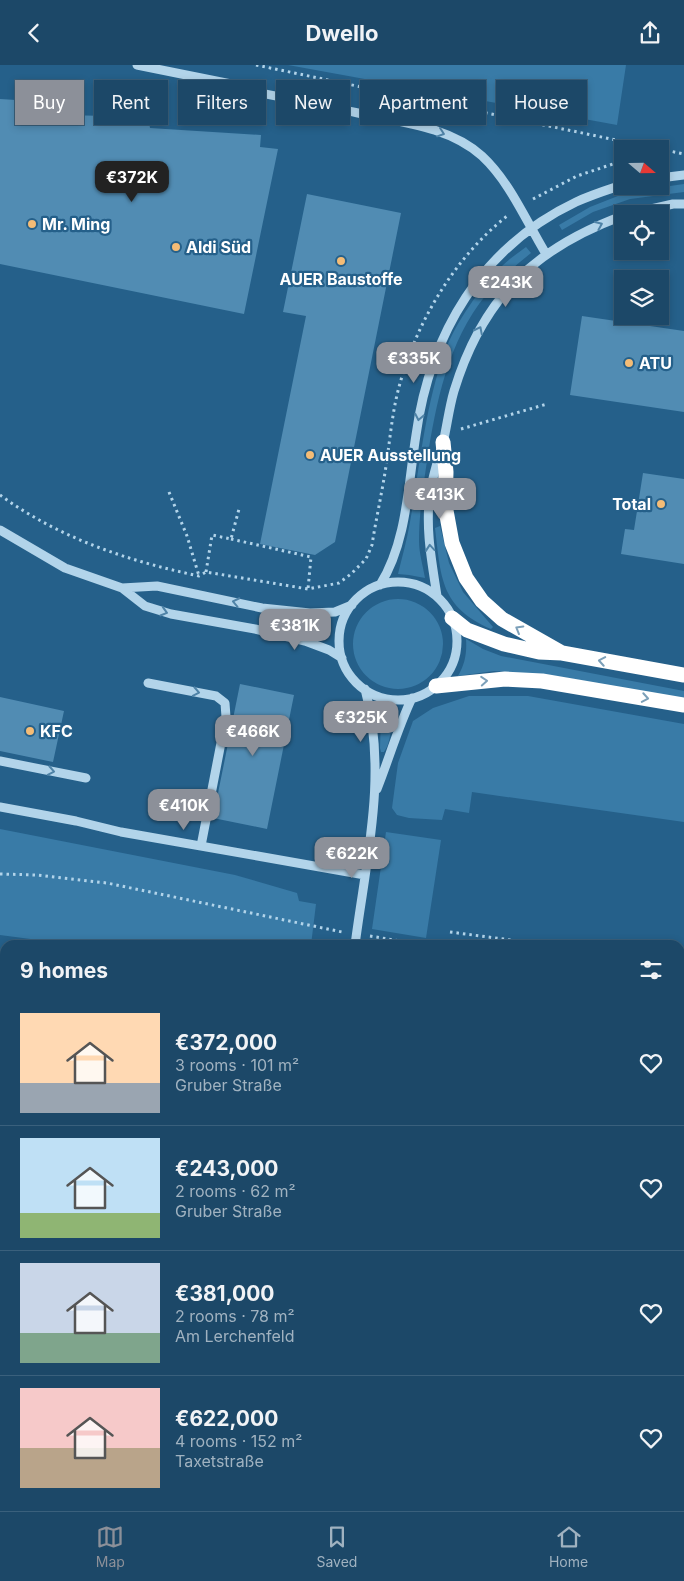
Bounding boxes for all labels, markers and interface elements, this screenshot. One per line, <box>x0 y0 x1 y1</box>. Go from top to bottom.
icon: back <box>20 19 48 47</box>
icon: share <box>636 19 664 47</box>
text: Dwello <box>306 20 378 46</box>
chip: Buy <box>15 80 84 125</box>
chip: Rent <box>94 80 168 125</box>
chip: Filters <box>178 80 266 125</box>
chip: New <box>276 80 350 125</box>
chip: Apartment <box>360 80 486 125</box>
chip: House <box>496 80 587 125</box>
one-way arrow <box>436 127 445 137</box>
north arrow <box>614 140 669 195</box>
map controls <box>614 140 669 325</box>
pin: €372K <box>97 161 167 203</box>
text: €372K <box>106 167 158 187</box>
button: locate <box>614 205 669 260</box>
place label: Mr. Ming <box>42 214 110 234</box>
marker: Mr. Ming <box>26 218 38 230</box>
one-way arrow <box>594 221 603 232</box>
place label: Aldi Süd <box>186 237 251 257</box>
marker: Aldi Süd <box>170 241 182 253</box>
marker: AUER Baustoffe <box>335 255 347 267</box>
pin: €243K <box>471 265 541 308</box>
place label: AUER Baustoffe <box>280 269 402 289</box>
button: layers <box>614 270 669 325</box>
text: €243K <box>479 272 533 292</box>
one-way arrow <box>473 326 483 335</box>
pin: €335K <box>379 341 449 384</box>
text: €335K <box>387 348 441 368</box>
place label: ATU <box>639 353 672 373</box>
marker: ATU <box>623 357 635 369</box>
one-way arrow <box>414 412 425 421</box>
place label: AUER Ausstellung <box>320 445 461 465</box>
marker: AUER Ausstellung <box>304 449 316 461</box>
pin: €413K <box>405 477 475 520</box>
text: €413K <box>415 484 465 504</box>
place label: Total <box>612 494 651 514</box>
marker: Total <box>655 498 667 510</box>
one-way arrow <box>425 544 436 552</box>
one-way arrow <box>231 597 240 608</box>
one-way arrow <box>159 606 167 616</box>
pin: €381K <box>260 609 330 651</box>
text: €381K <box>270 615 320 635</box>
one-way arrow <box>516 626 525 636</box>
one-way arrow <box>597 656 606 666</box>
one-way arrow <box>481 676 489 687</box>
one-way arrow <box>192 686 200 696</box>
one-way arrow <box>641 692 650 702</box>
pin: €325K <box>326 701 396 743</box>
text: €325K <box>334 707 388 727</box>
pin: €466K <box>218 715 288 757</box>
place label: KFC <box>40 721 73 741</box>
text: €466K <box>226 721 280 741</box>
marker: KFC <box>24 725 36 737</box>
one-way arrow <box>47 765 55 776</box>
pin: €410K <box>149 789 219 831</box>
text: €410K <box>159 795 209 815</box>
pin: €622K <box>317 837 387 879</box>
text: €622K <box>325 843 379 863</box>
icon: filters <box>637 956 665 984</box>
text: 9 homes <box>20 958 108 983</box>
text: €372,000 <box>175 1030 277 1055</box>
icon: home <box>60 1033 120 1093</box>
icon: heart <box>637 1049 665 1077</box>
text: 3 rooms · 101 m² <box>175 1055 299 1075</box>
text: Gruber Straße <box>175 1075 282 1095</box>
text: €243,000 <box>175 1156 278 1181</box>
icon: home <box>60 1158 120 1218</box>
icon: heart <box>637 1174 665 1202</box>
text: 2 rooms · 62 m² <box>175 1181 296 1201</box>
text: Gruber Straße <box>175 1201 282 1221</box>
text: €381,000 <box>175 1281 275 1306</box>
icon: home <box>60 1283 120 1343</box>
icon: heart <box>637 1299 665 1327</box>
text: 2 rooms · 78 m² <box>175 1306 295 1326</box>
text: Am Lerchenfeld <box>175 1326 295 1346</box>
text: €622,000 <box>175 1406 278 1431</box>
icon: home <box>60 1408 120 1468</box>
icon: heart <box>637 1424 665 1452</box>
text: 4 rooms · 152 m² <box>175 1431 302 1451</box>
text: Taxetstraße <box>175 1451 264 1471</box>
tab: Map <box>96 1523 125 1570</box>
tab: Saved <box>316 1523 357 1570</box>
tab: Home <box>549 1523 588 1570</box>

